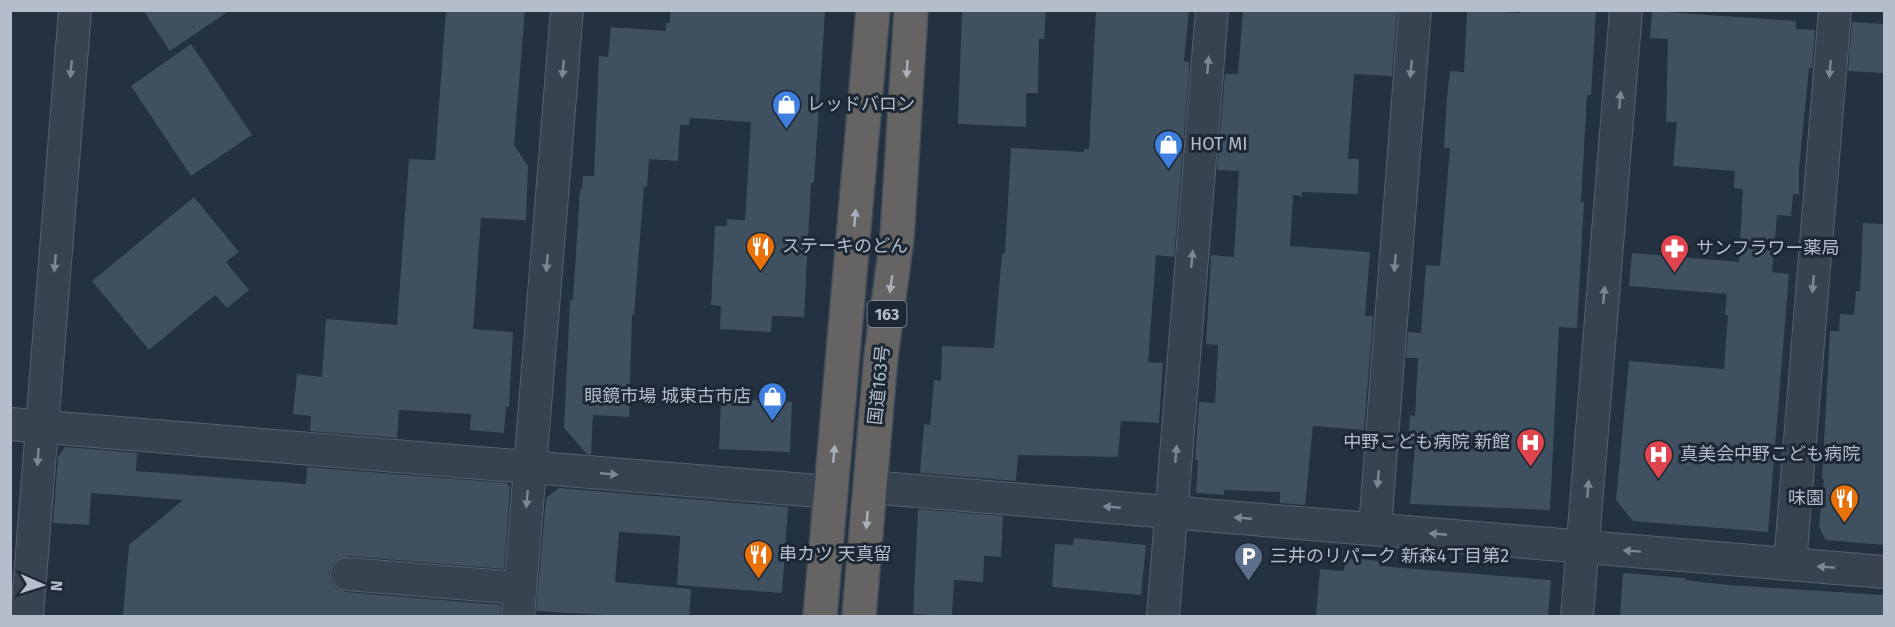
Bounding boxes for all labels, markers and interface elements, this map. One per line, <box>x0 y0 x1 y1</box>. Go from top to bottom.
one-way arrow <box>1203 55 1212 74</box>
one-way arrow <box>66 59 75 78</box>
one-way arrow <box>558 59 567 78</box>
one-way arrow <box>902 59 912 78</box>
one-way arrow <box>1406 59 1416 78</box>
one-way arrow <box>1825 59 1835 78</box>
shop icon: レッドバロン <box>770 88 802 130</box>
one-way arrow <box>1615 91 1625 110</box>
place label: レッドバロン <box>807 93 915 115</box>
shop icon: HOT MI <box>1153 128 1185 170</box>
place label: HOT MI <box>1190 133 1247 155</box>
one-way arrow <box>850 208 860 227</box>
restaurant icon: ステーキのどん <box>745 230 777 272</box>
pharmacy icon: サンフラワー薬局 <box>1659 232 1691 274</box>
place label: ステーキのどん <box>782 235 908 257</box>
place label: サンフラワー薬局 <box>1696 237 1839 259</box>
one-way arrow <box>1187 250 1197 269</box>
one-way arrow <box>50 254 59 273</box>
one-way arrow <box>542 254 552 273</box>
one-way arrow <box>1391 254 1400 273</box>
one-way arrow <box>886 275 895 294</box>
one-way arrow <box>1808 275 1818 294</box>
one-way arrow <box>1599 285 1609 304</box>
road number: 163 <box>868 301 906 327</box>
street label: 国道163号 <box>864 344 894 426</box>
shop icon: 眼鏡市場 城東古市店 <box>756 380 788 422</box>
place label: 眼鏡市場 城東古市店 <box>584 385 751 407</box>
hospital icon: 中野こども病院 新館 <box>1515 426 1547 468</box>
place label: 中野こども病院 新館 <box>1343 431 1510 453</box>
hospital icon: 真美会中野こども病院 <box>1643 438 1675 480</box>
place label: 真美会中野こども病院 <box>1680 443 1860 465</box>
one-way arrow <box>829 444 839 463</box>
one-way arrow <box>1171 444 1181 463</box>
one-way arrow <box>34 448 43 467</box>
one-way arrow <box>600 469 619 479</box>
one-way arrow <box>1374 469 1383 488</box>
one-way arrow <box>1583 479 1593 498</box>
restaurant icon: 味園 <box>1829 482 1861 524</box>
place label: 味園 <box>1788 487 1824 509</box>
one-way arrow <box>522 490 532 509</box>
one-way arrow <box>1103 502 1122 512</box>
one-way arrow <box>862 510 871 529</box>
one-way arrow <box>1234 513 1253 523</box>
one-way arrow <box>1428 529 1447 539</box>
restaurant icon: 串カツ 天真留 <box>742 538 774 580</box>
parking icon: 三井のリパーク 新森4丁目第2 <box>1233 540 1265 582</box>
place label: 串カツ 天真留 <box>779 543 892 565</box>
place label: 三井のリパーク 新森4丁目第2 <box>1270 545 1509 567</box>
one-way arrow <box>1622 546 1641 556</box>
north arrow <box>12 555 72 615</box>
one-way arrow <box>1817 562 1836 572</box>
text: N <box>47 580 66 592</box>

